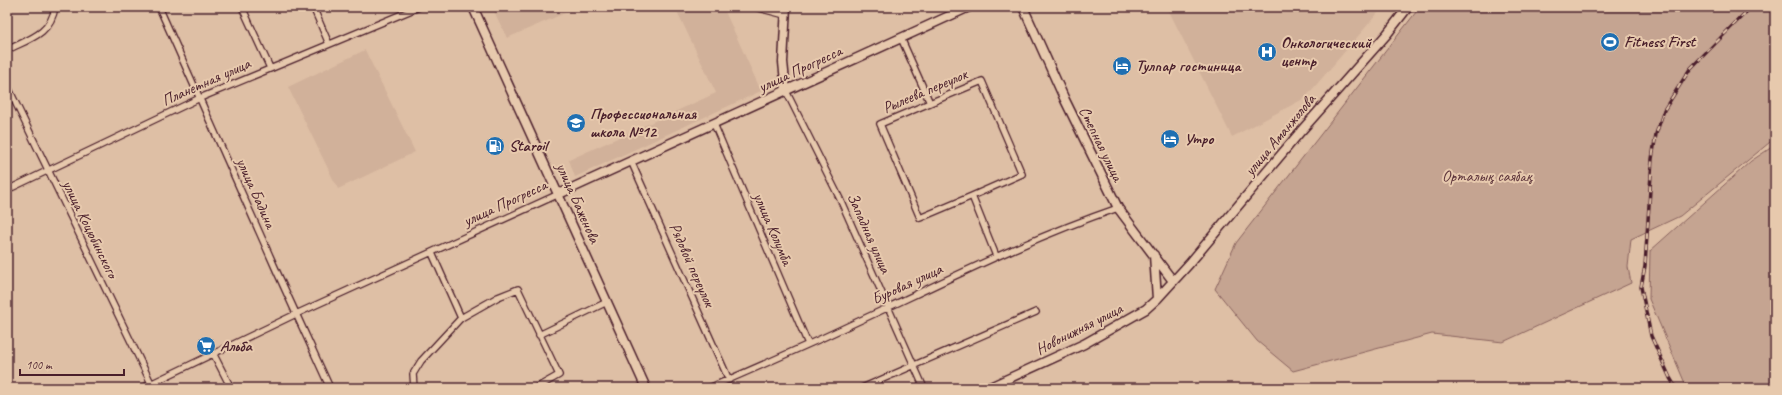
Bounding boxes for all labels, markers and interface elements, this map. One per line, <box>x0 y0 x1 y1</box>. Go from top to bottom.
sports icon: Fitness First <box>1599 31 1621 53</box>
place label: Fitness First <box>1624 32 1697 52</box>
place label: Онкологический центр <box>1281 33 1372 71</box>
street label: улица Прогресса <box>754 40 846 97</box>
hospital icon: Онкологический центр <box>1256 41 1278 63</box>
street label: Планетная улица <box>159 53 254 110</box>
hotel icon: Тулпар гостиница <box>1111 55 1133 77</box>
place label: Тулпар гостиница <box>1136 56 1242 76</box>
street label: Рылеева переулок <box>880 64 971 118</box>
street label: улица Аманжолова <box>1239 89 1321 181</box>
street label: Степная улица <box>1074 103 1128 186</box>
place label: Профессиональная школа №12 <box>590 104 697 142</box>
school or university icon: Профессиональная школа №12 <box>565 112 587 134</box>
hotel icon: Утро <box>1159 128 1181 150</box>
place label: Утро <box>1184 129 1214 149</box>
fuel station icon: Staroil <box>484 135 506 157</box>
place label: Staroil <box>509 136 550 156</box>
street label: улица Бадина <box>231 154 281 233</box>
street label: улица Баженова <box>551 159 605 247</box>
park label: Орталық саябақ <box>1442 166 1534 186</box>
street label: улица Прогресса <box>459 174 551 231</box>
street label: улица Коцюбинского <box>57 176 123 283</box>
street label: улица Колумба <box>748 189 798 270</box>
street label: Западная улица <box>842 190 896 277</box>
street label: Рядовой переулок <box>665 220 720 312</box>
street label: Буровая улица <box>869 259 946 309</box>
street label: Новонижняя улица <box>1032 298 1127 359</box>
supermarket icon: Альба <box>195 335 217 357</box>
place label: Альба <box>220 336 254 356</box>
scale bar <box>20 351 124 377</box>
text: 100 m <box>26 357 53 373</box>

